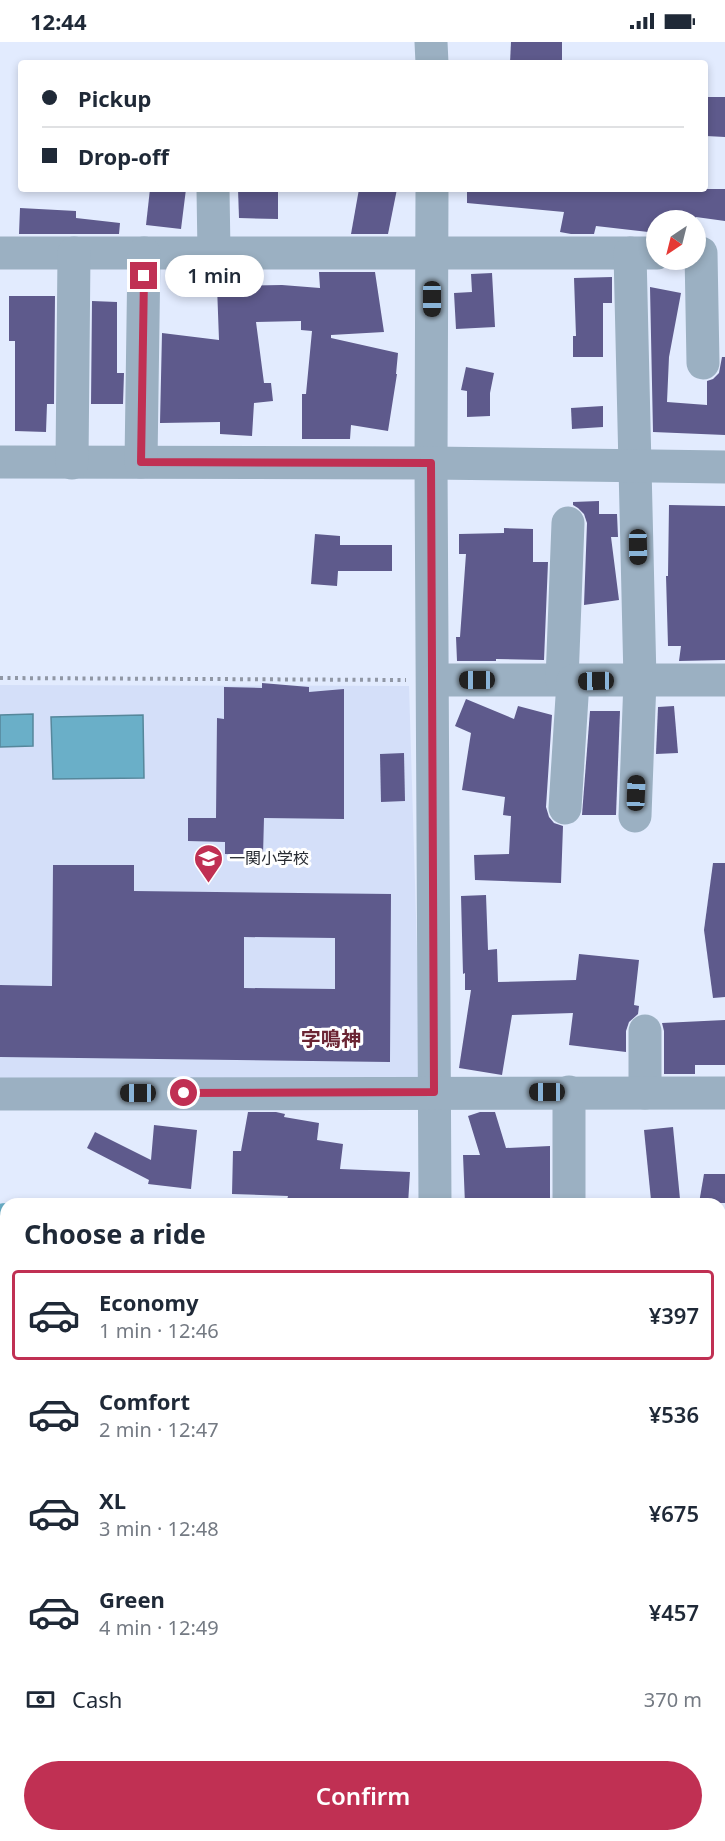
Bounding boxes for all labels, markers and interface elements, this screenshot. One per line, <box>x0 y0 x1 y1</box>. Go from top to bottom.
text: 12:44 <box>30 6 87 36</box>
text: Pickup <box>78 83 151 113</box>
text: Drop-off <box>78 141 169 171</box>
north arrow <box>646 210 706 270</box>
map controls <box>646 210 706 270</box>
callout: 1 min <box>165 255 264 297</box>
route end <box>130 262 157 289</box>
text: 1 min <box>187 262 242 289</box>
car <box>423 281 441 317</box>
car <box>629 529 647 565</box>
car <box>459 671 495 689</box>
car <box>578 672 614 690</box>
car <box>626 775 646 811</box>
school or university icon: 一関小学校 <box>192 842 224 884</box>
place label: 一関小学校 <box>229 847 309 869</box>
district label: 字鳴神 <box>301 1025 361 1052</box>
route start <box>170 1079 197 1106</box>
car <box>529 1083 565 1101</box>
car <box>120 1084 156 1102</box>
text: Choose a ride <box>24 1215 206 1252</box>
text: Economy <box>99 1287 198 1317</box>
icon: car <box>27 1288 81 1342</box>
text: ¥397 <box>649 1300 699 1330</box>
text: 1 min · 12:46 <box>99 1317 219 1344</box>
text: Comfort <box>99 1386 190 1416</box>
icon: car <box>27 1387 81 1441</box>
text: ¥536 <box>649 1399 699 1429</box>
text: 2 min · 12:47 <box>99 1416 219 1443</box>
text: XL <box>99 1485 126 1515</box>
icon: car <box>27 1486 81 1540</box>
text: ¥675 <box>649 1498 699 1528</box>
text: 3 min · 12:48 <box>99 1515 219 1542</box>
text: Green <box>99 1584 165 1614</box>
icon: car <box>27 1585 81 1639</box>
text: ¥457 <box>649 1597 699 1627</box>
text: 4 min · 12:49 <box>99 1614 219 1641</box>
icon: cash <box>24 1683 57 1716</box>
text: Cash <box>72 1684 122 1714</box>
text: 370 m <box>644 1686 702 1713</box>
button: Confirm <box>24 1761 702 1830</box>

